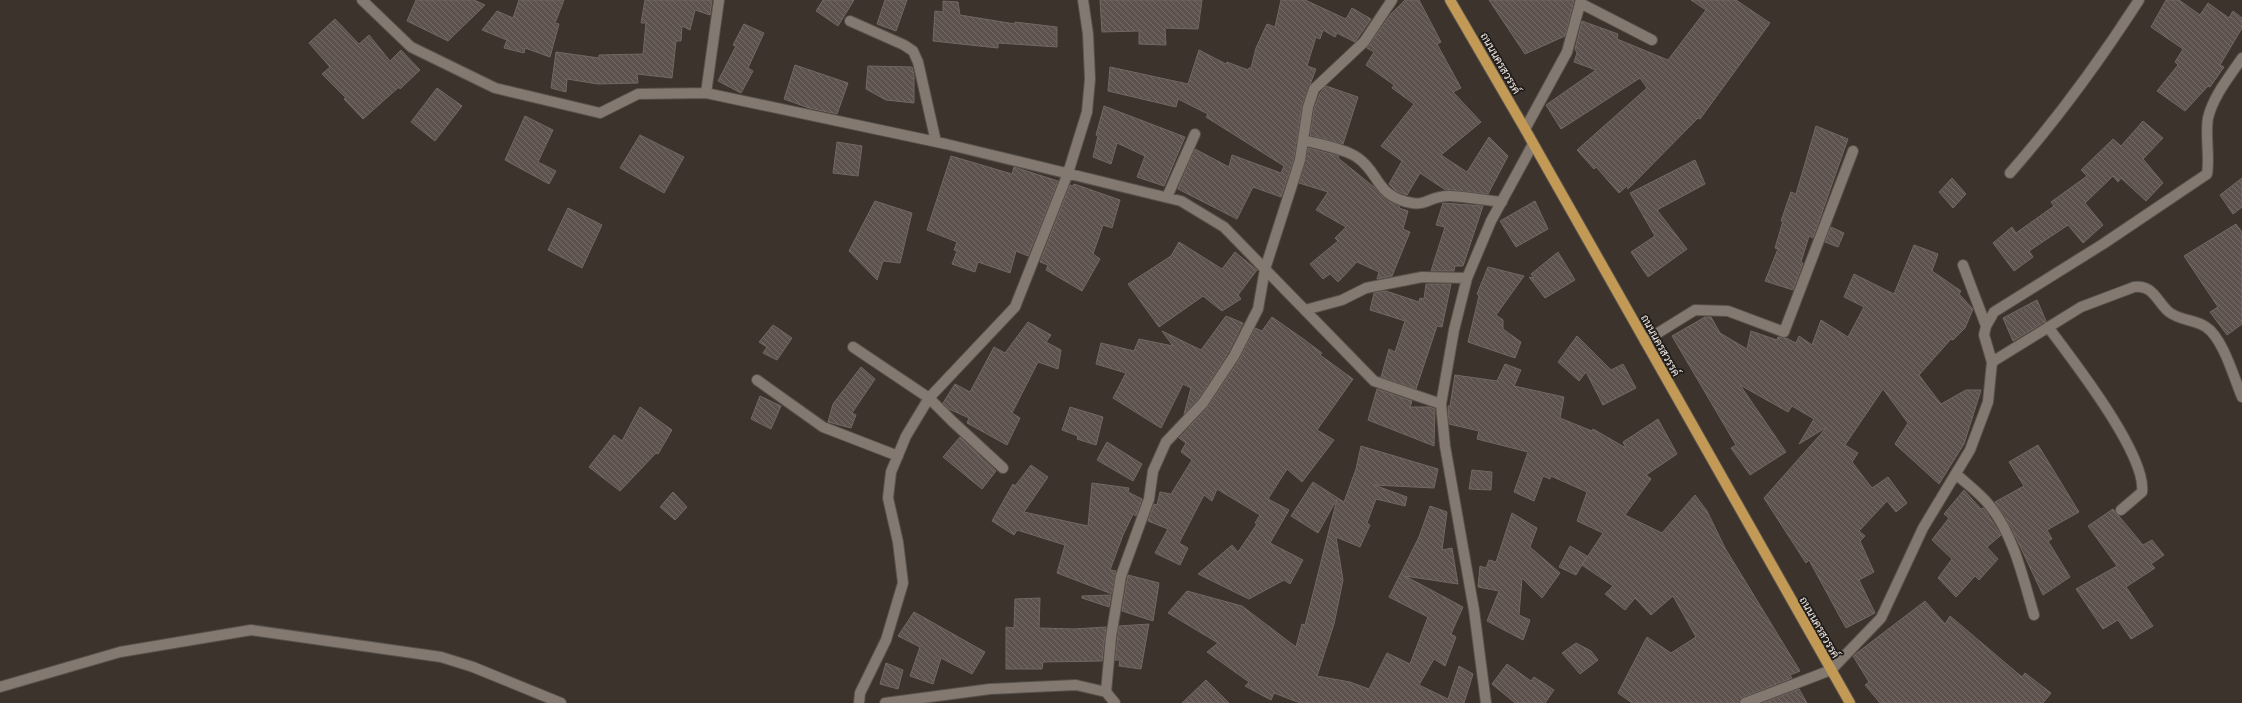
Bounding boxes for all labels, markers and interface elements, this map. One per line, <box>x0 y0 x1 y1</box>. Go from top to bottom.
street label: ถนนนครสวรรค์ <box>1477 30 1525 96</box>
street label: ถนนนครสวรรค์ <box>1638 311 1684 379</box>
street label: ถนนนครสวรรค์ <box>1796 594 1844 660</box>

